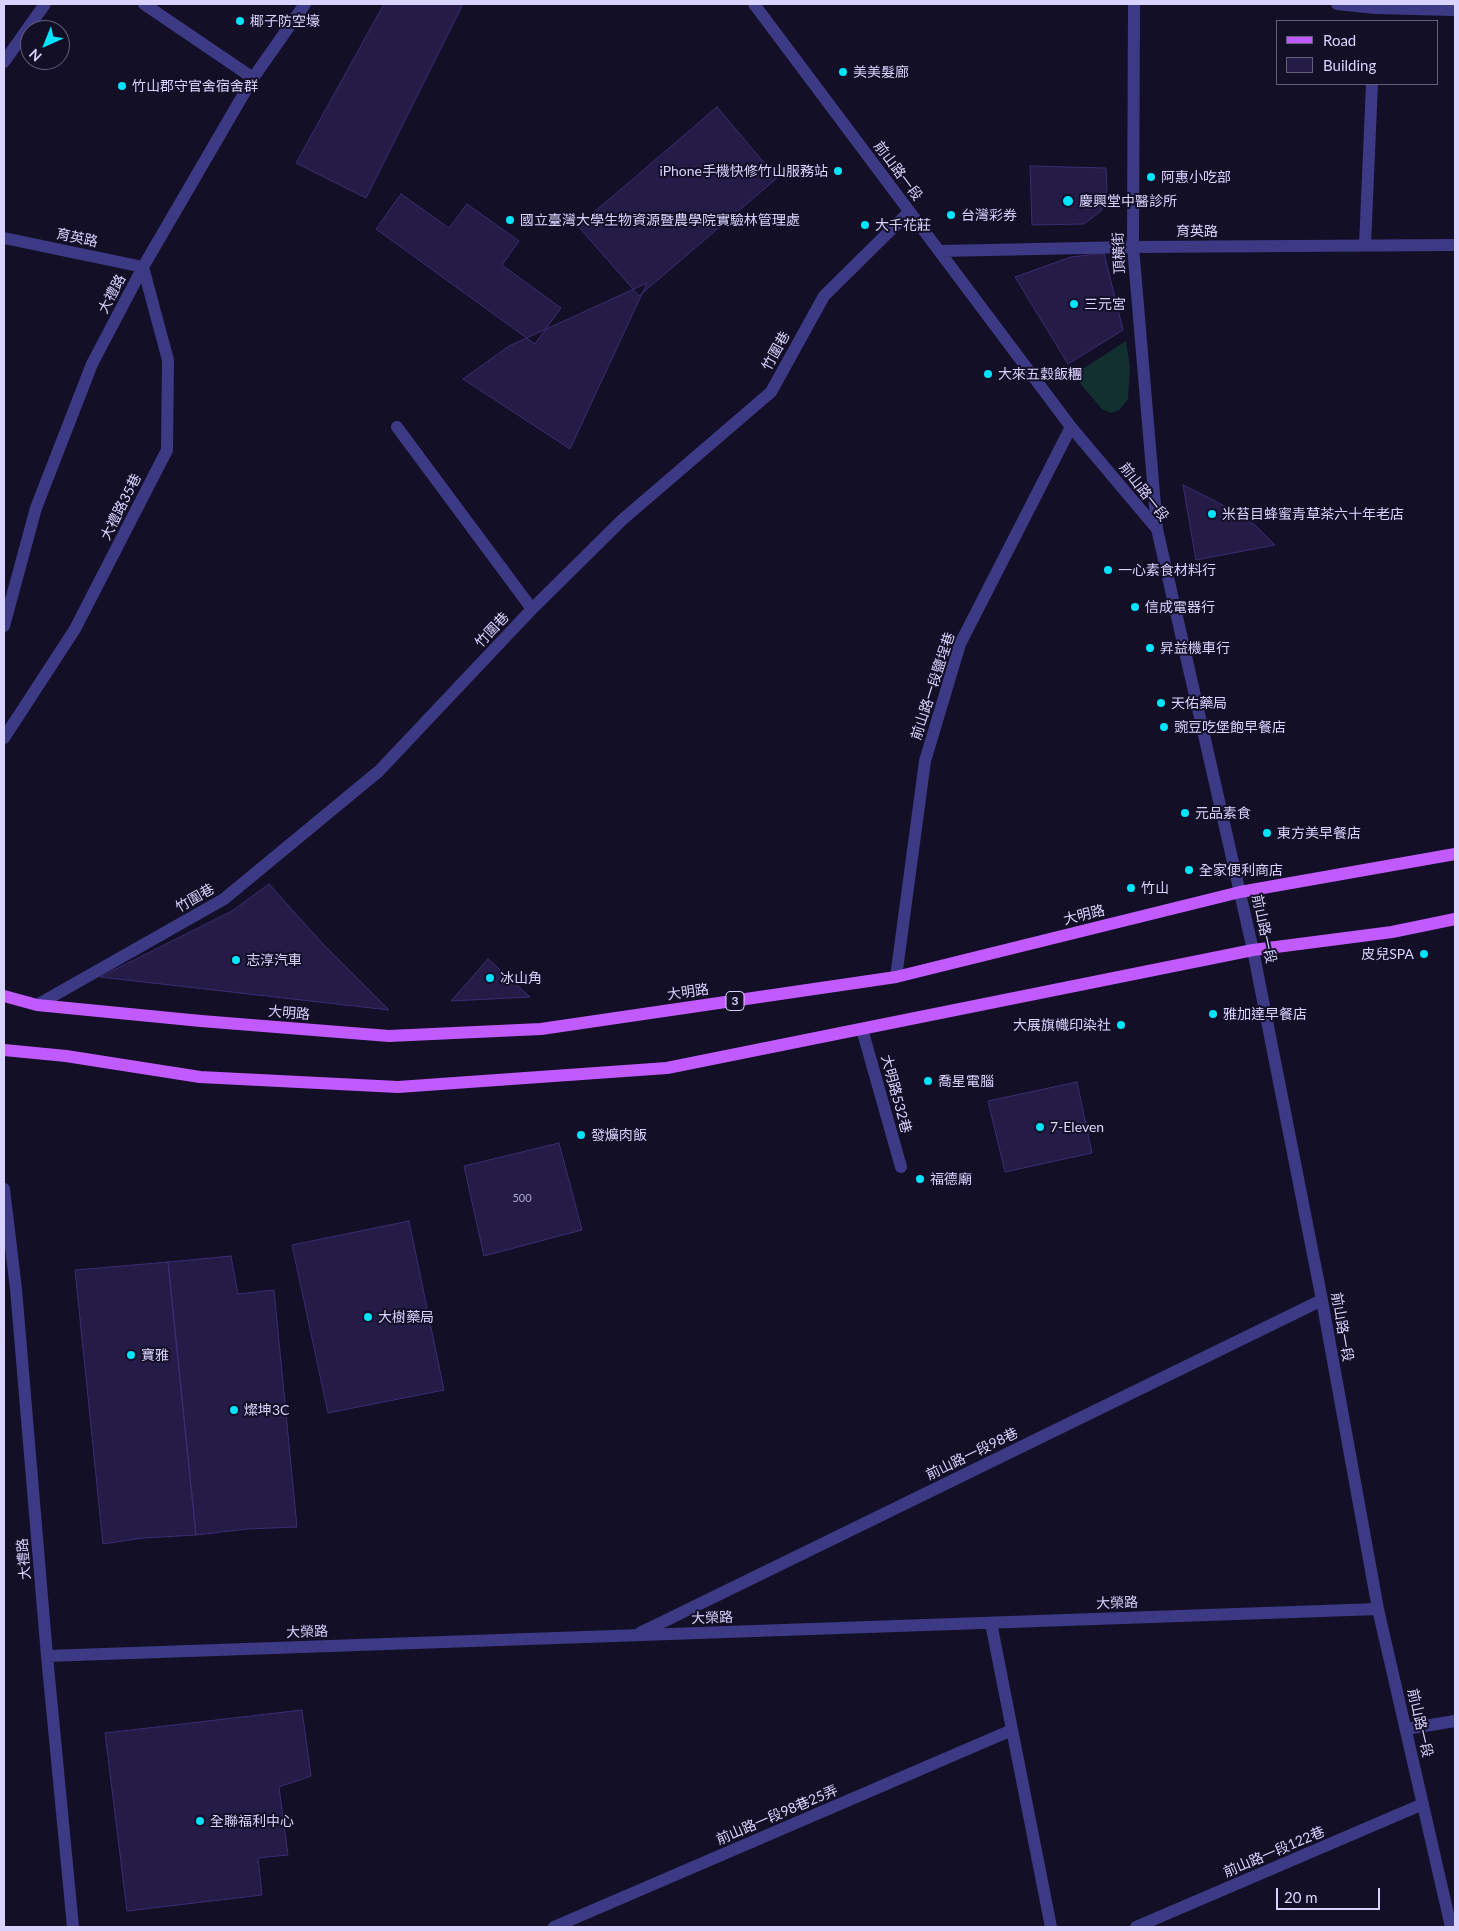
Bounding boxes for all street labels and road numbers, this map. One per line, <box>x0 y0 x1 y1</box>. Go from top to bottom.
street label: 前山路一段 <box>870 138 926 204</box>
street label: 育英路 <box>1176 223 1218 239</box>
street label: 育英路 <box>55 225 99 251</box>
street label: 頂橫街 <box>1110 232 1128 274</box>
street label: 大禮路 <box>95 272 129 316</box>
street label: 竹圍巷 <box>758 329 794 373</box>
street label: 前山路一段 <box>1116 459 1172 525</box>
street label: 大禮路35巷 <box>97 471 145 543</box>
street label: 竹圍巷 <box>472 609 512 651</box>
street label: 前山路一段鹽埕巷 <box>908 630 958 742</box>
street label: 竹圍巷 <box>173 880 217 916</box>
street label: 前山路一段 <box>1249 893 1279 965</box>
street label: 大明路 <box>1062 902 1106 928</box>
street label: 大明路 <box>666 981 710 1003</box>
road number: 3 <box>726 991 744 1010</box>
street label: 大明路 <box>267 1003 311 1023</box>
street label: 大明路532巷 <box>877 1053 915 1135</box>
street label: 前山路一段 <box>1328 1291 1356 1363</box>
street label: 前山路一段98巷 <box>923 1424 1021 1484</box>
street label: 大禮路 <box>14 1537 34 1581</box>
street label: 大榮路 <box>1096 1594 1138 1612</box>
street label: 大榮路 <box>691 1609 733 1627</box>
street label: 大榮路 <box>286 1623 328 1641</box>
street label: 前山路一段 <box>1404 1687 1436 1759</box>
street label: 前山路一段98巷25弄 <box>714 1782 840 1848</box>
street label: 前山路一段122巷 <box>1221 1823 1327 1881</box>

